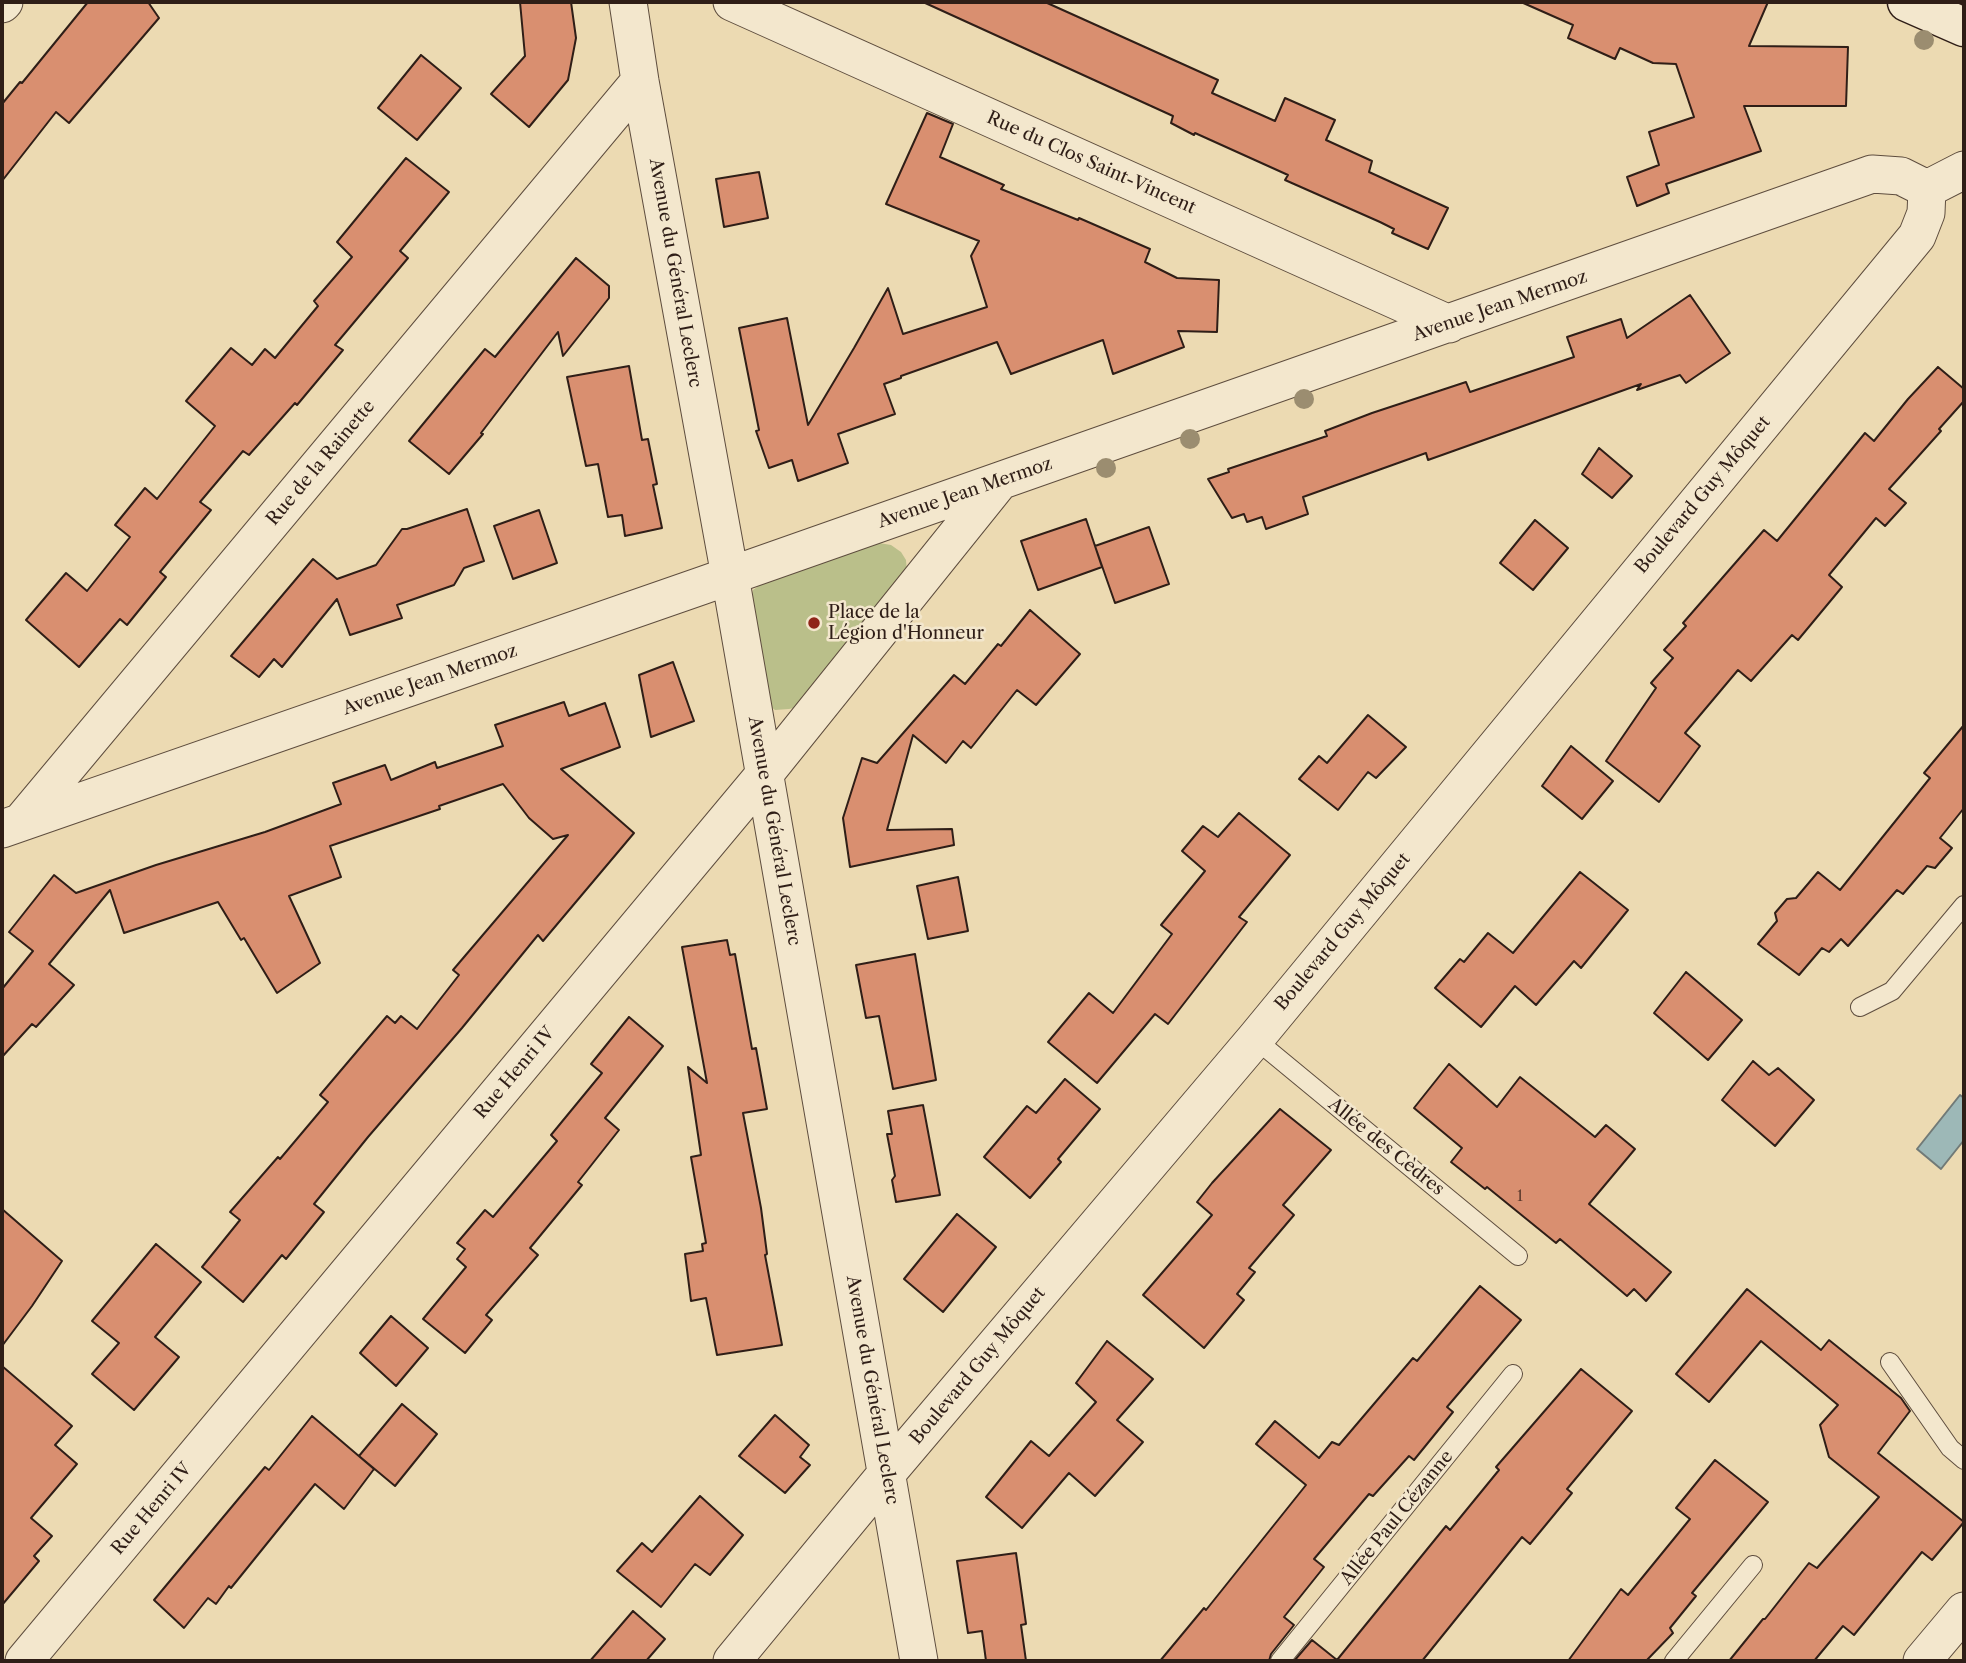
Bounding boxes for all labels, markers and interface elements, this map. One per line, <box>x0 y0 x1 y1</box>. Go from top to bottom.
street label: Rue du Clos Saint-Vincent <box>983 107 1199 219</box>
street label: Avenue du Général Leclerc <box>644 157 706 389</box>
street label: Avenue Jean Mermoz <box>1410 266 1590 346</box>
street label: Rue de la Rainette <box>262 396 380 530</box>
street label: Boulevard Guy Môquet <box>1631 412 1775 578</box>
street label: Avenue Jean Mermoz <box>875 453 1055 533</box>
place label: Place de la Légion d'Honneur <box>828 602 984 644</box>
marker: Place de la Légion d'Honneur <box>806 615 822 631</box>
street label: Avenue Jean Mermoz <box>340 640 520 720</box>
street label: Avenue du Général Leclerc <box>743 715 805 947</box>
street label: Boulevard Guy Môquet <box>1271 849 1415 1015</box>
street label: Rue Henri IV <box>470 1023 560 1123</box>
street label: Allée des Cèdres <box>1324 1094 1448 1200</box>
house number: 1 <box>1517 1189 1523 1205</box>
street label: Avenue du Général Leclerc <box>841 1274 903 1506</box>
street label: Boulevard Guy Môquet <box>906 1283 1050 1449</box>
street label: Allée Paul Cézanne <box>1336 1446 1458 1590</box>
street label: Rue Henri IV <box>107 1459 197 1559</box>

